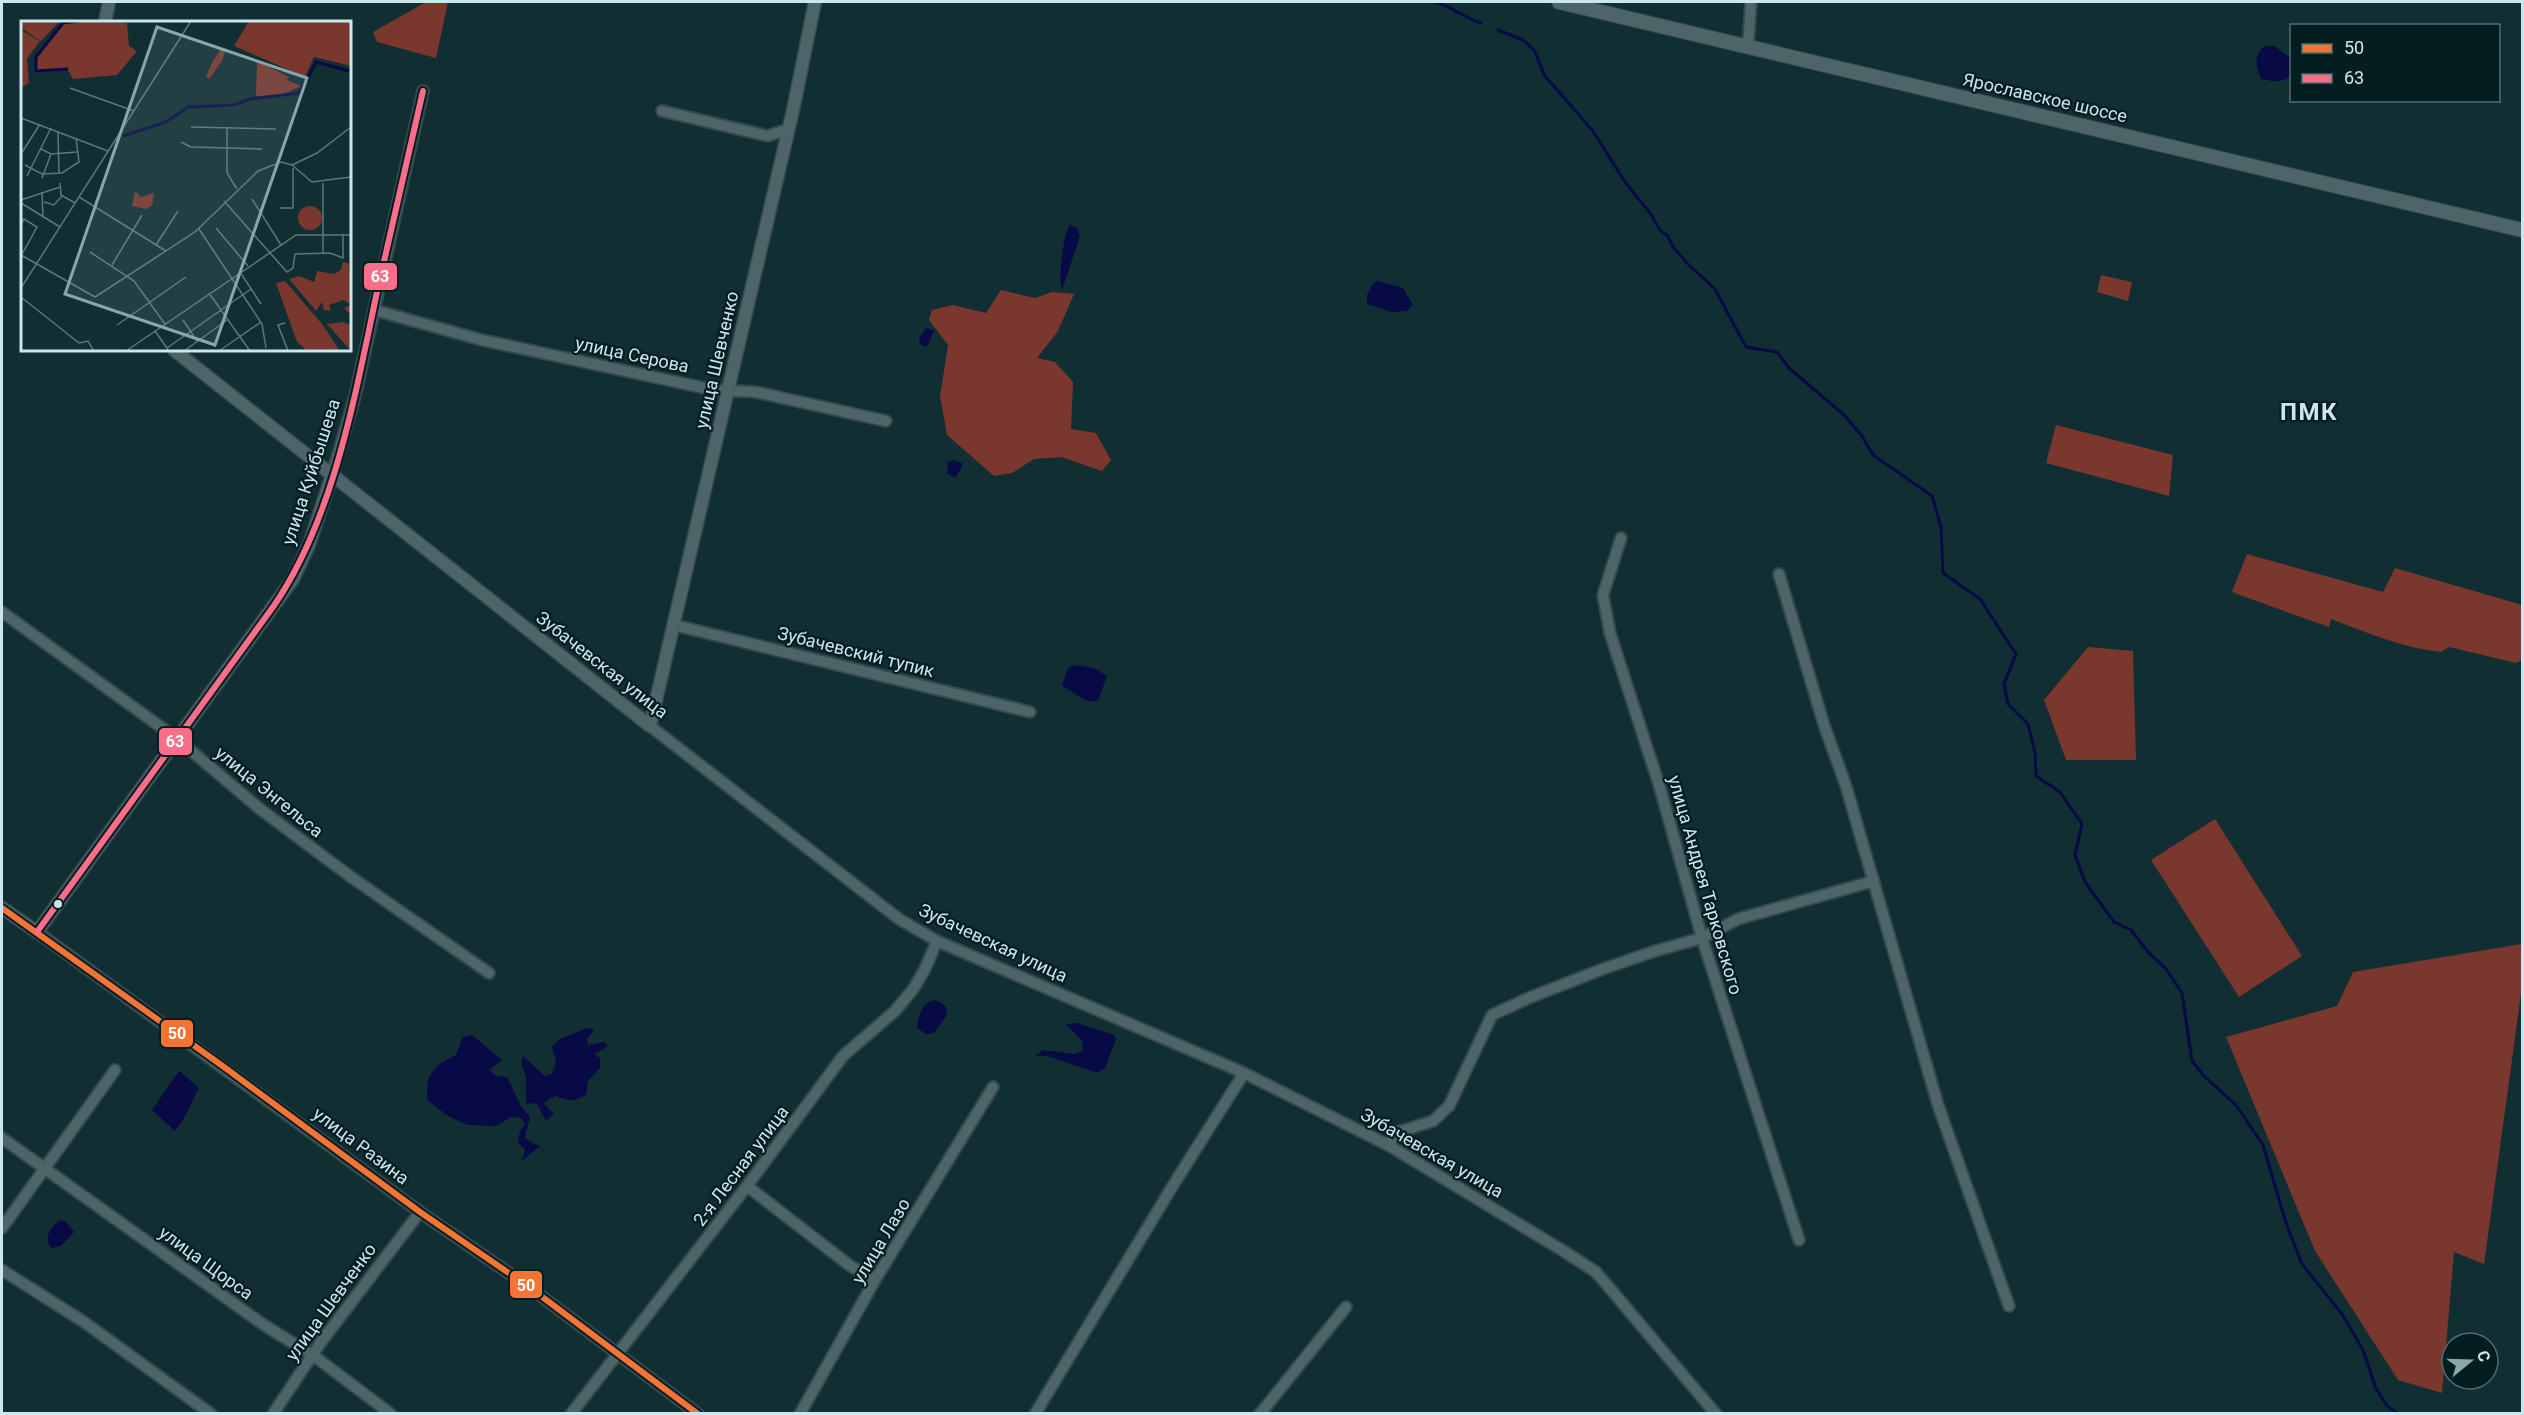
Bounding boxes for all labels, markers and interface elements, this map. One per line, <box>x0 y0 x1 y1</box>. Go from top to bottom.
inset map <box>21 21 351 351</box>
legend <box>2290 24 2500 102</box>
text: 50 <box>2344 37 2364 58</box>
text: 63 <box>2344 67 2364 88</box>
street label: Ярославское шоссе <box>1961 68 2129 127</box>
line badge: 63 <box>363 262 398 291</box>
text: 63 <box>371 267 389 286</box>
street label: улица Шевченко <box>691 289 743 431</box>
street label: улица Серова <box>573 332 691 377</box>
street label: улица Куйбышева <box>277 396 344 547</box>
district label: ПМК <box>2280 398 2338 426</box>
street label: Зубачевская улица <box>532 607 672 723</box>
street label: Зубачевский тупик <box>776 622 937 681</box>
line badge: 63 <box>158 727 193 756</box>
text: 63 <box>166 732 184 751</box>
street label: улица Энгельса <box>211 742 327 842</box>
street label: улица Андрея Тарковского <box>1664 773 1747 997</box>
unlabelled marker <box>52 898 64 910</box>
street label: Зубачевская улица <box>916 899 1071 986</box>
line badge: 50 <box>160 1019 194 1048</box>
text: 50 <box>168 1024 186 1043</box>
street label: 2-я Лесная улица <box>689 1101 793 1230</box>
street label: улица Разина <box>309 1103 413 1188</box>
street label: Зубачевская улица <box>1357 1103 1507 1202</box>
street label: улица Лазо <box>847 1194 914 1287</box>
street label: улица Щорса <box>155 1222 257 1304</box>
street label: улица Шевченко <box>281 1239 380 1365</box>
line badge: 50 <box>509 1270 543 1299</box>
text: 50 <box>517 1276 535 1295</box>
north arrow <box>2440 1331 2500 1391</box>
text: С <box>2473 1348 2494 1364</box>

